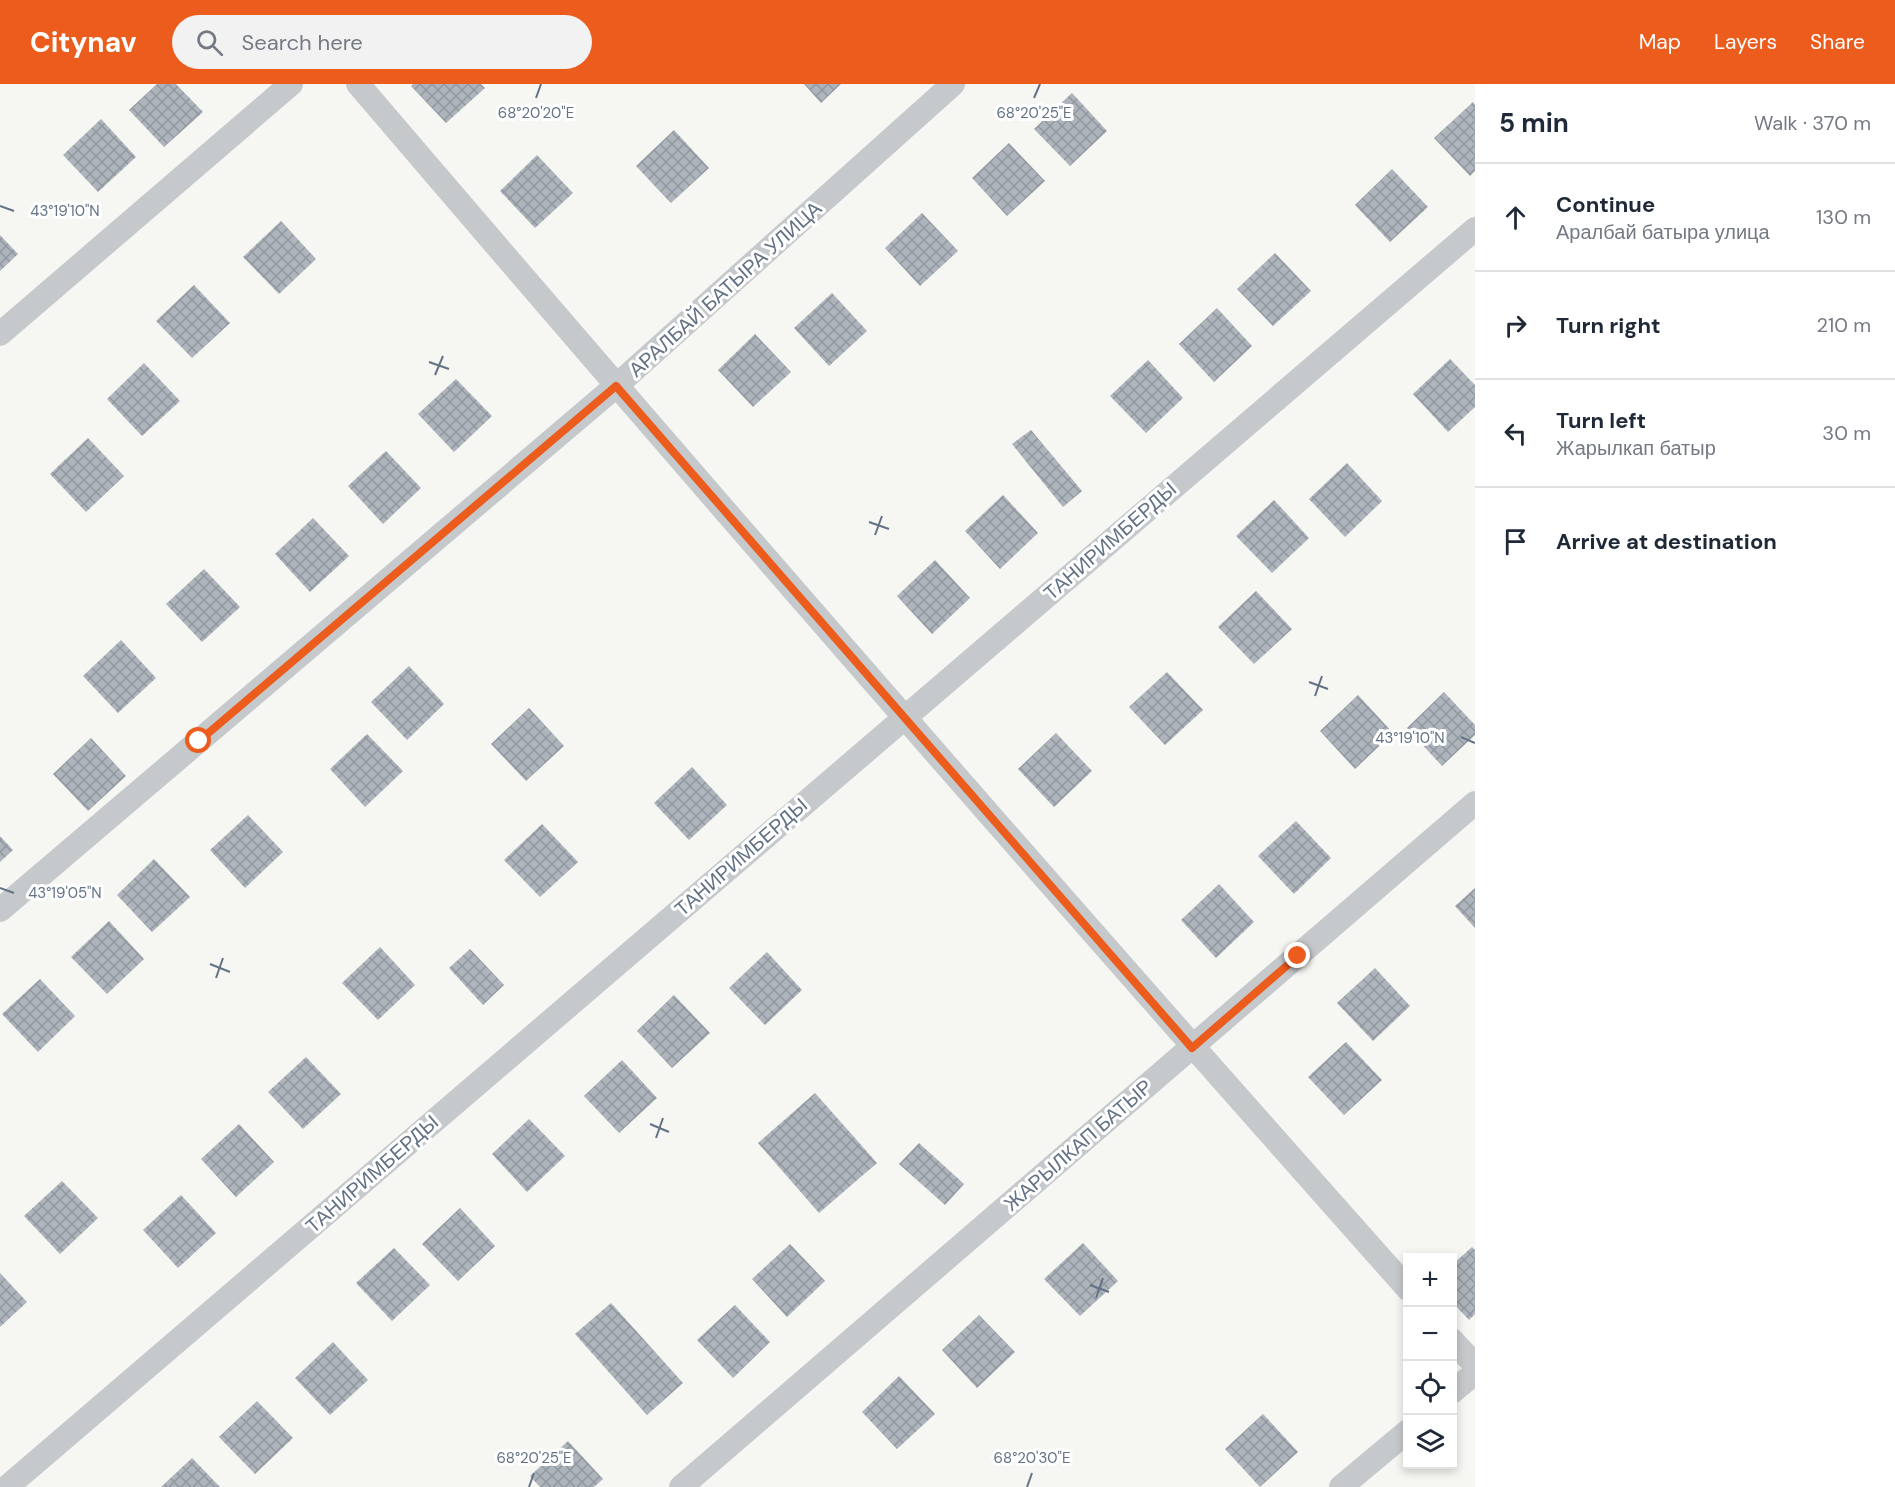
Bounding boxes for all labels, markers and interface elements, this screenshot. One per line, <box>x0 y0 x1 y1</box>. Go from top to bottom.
search box <box>172 15 592 69</box>
text: Citynav <box>30 24 136 61</box>
icon: search <box>193 26 226 59</box>
text: Search here <box>241 28 363 57</box>
text: Map <box>1639 28 1681 56</box>
text: Layers <box>1714 28 1777 56</box>
text: Share <box>1810 28 1865 56</box>
text: 68°20'20"E <box>498 103 574 123</box>
text: 68°20'25"E <box>996 103 1072 123</box>
text: 5 min <box>1499 106 1569 140</box>
text: Walk · 370 m <box>1754 110 1871 136</box>
text: Continue <box>1556 190 1655 219</box>
street label: АРАЛБАЙ БАТЫРА УЛИЦА <box>623 195 827 383</box>
text: 43°19'10"N <box>30 201 100 221</box>
icon: ahead <box>1499 201 1532 234</box>
text: 130 m <box>1816 204 1871 230</box>
text: Аралбай батыра улица <box>1556 219 1770 245</box>
icon: right <box>1499 309 1532 342</box>
text: Turn right <box>1556 311 1661 340</box>
text: 210 m <box>1816 312 1871 338</box>
text: Turn left <box>1556 406 1646 435</box>
icon: left <box>1499 417 1532 450</box>
text: 30 m <box>1822 420 1871 446</box>
text: Жарылкап батыр <box>1556 435 1716 461</box>
street label: ТАНИРИМБЕРДЫ <box>1038 476 1182 606</box>
icon: arrive <box>1499 525 1532 558</box>
text: Arrive at destination <box>1556 527 1777 556</box>
route start <box>185 727 211 753</box>
text: 43°19'10"N <box>1375 728 1445 748</box>
street label: ТАНИРИМБЕРДЫ <box>669 792 813 922</box>
text: 43°19'05"N <box>28 883 102 903</box>
route end <box>1284 942 1310 968</box>
street label: ЖАРЫЛКАП БАТЫР <box>998 1073 1158 1217</box>
street label: ТАНИРИМБЕРДЫ <box>300 1109 444 1239</box>
map controls <box>1403 1253 1457 1469</box>
button: + <box>1403 1253 1457 1307</box>
button: − <box>1403 1307 1457 1361</box>
button: locate <box>1403 1361 1457 1415</box>
button: layers <box>1403 1415 1457 1469</box>
text: 68°20'25"E <box>496 1448 572 1468</box>
text: 68°20'30"E <box>994 1448 1070 1468</box>

